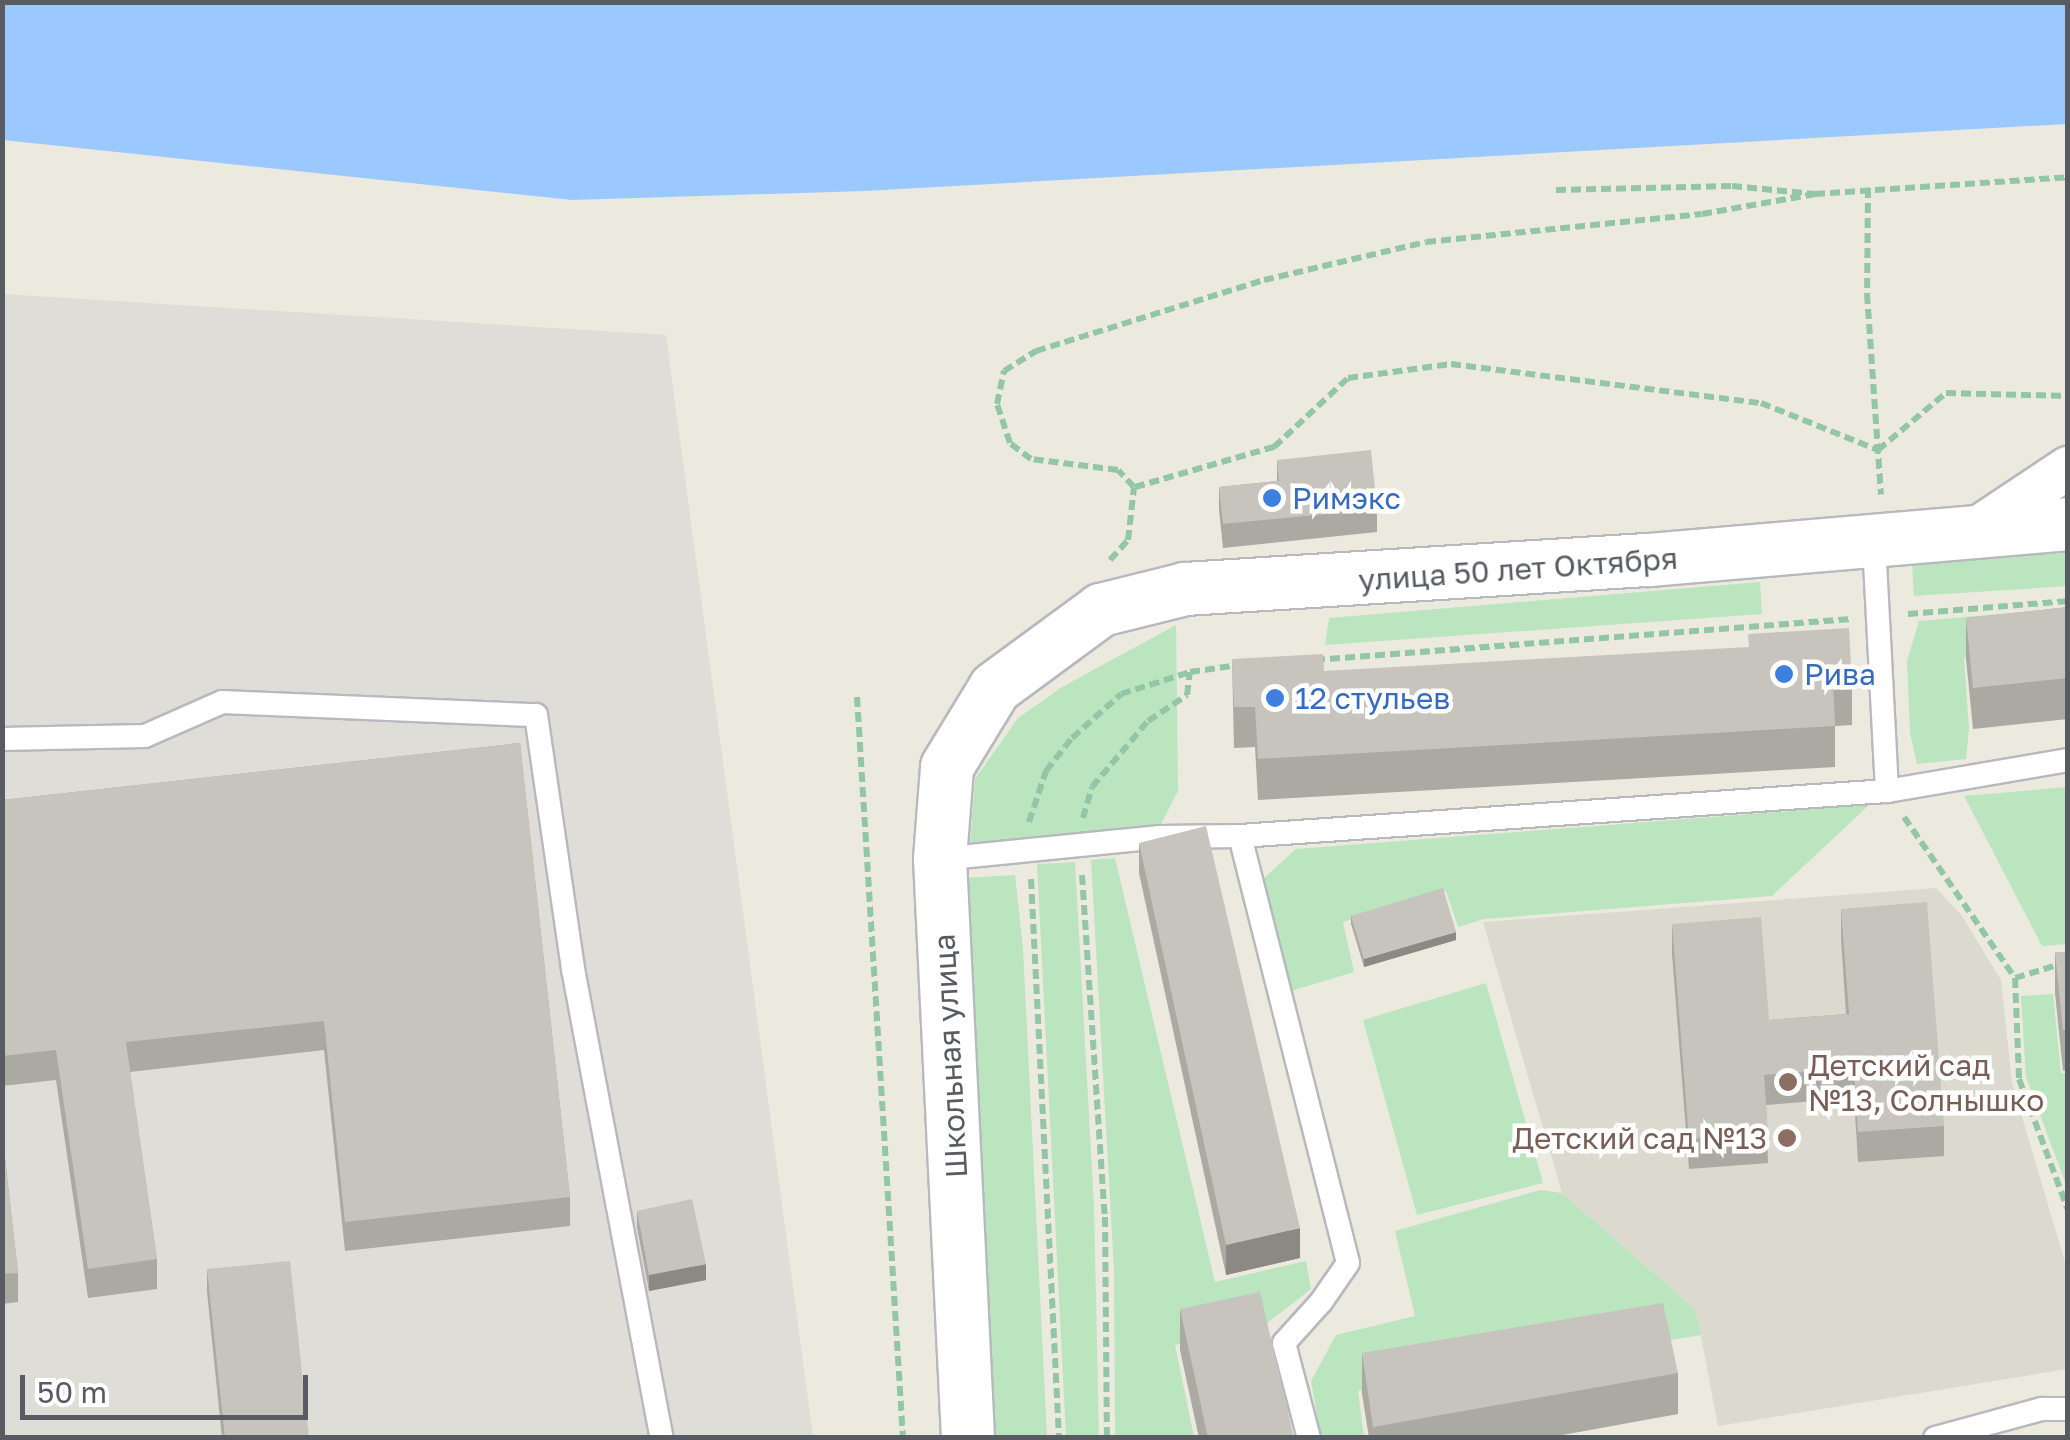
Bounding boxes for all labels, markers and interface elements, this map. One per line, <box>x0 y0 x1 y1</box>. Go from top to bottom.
place label: Римэкс <box>1292 480 1401 516</box>
marker: Римэкс <box>1261 487 1283 509</box>
street label: улица 50 лет Октября <box>1357 540 1679 598</box>
place label: Рива <box>1804 656 1876 692</box>
marker: Рива <box>1773 663 1795 685</box>
place label: 12 стульев <box>1295 680 1450 716</box>
marker: 12 стульев <box>1264 687 1286 709</box>
street label: Школьная улица <box>926 933 974 1179</box>
place label: Детский сад №13, Солнышко <box>1808 1047 2044 1118</box>
marker: Детский сад №13, Солнышко <box>1777 1071 1799 1093</box>
place label: Детский сад №13 <box>1512 1120 1767 1156</box>
marker: Детский сад №13 <box>1776 1127 1798 1149</box>
scale bar <box>25 1355 312 1417</box>
text: 50 m <box>37 1374 107 1410</box>

